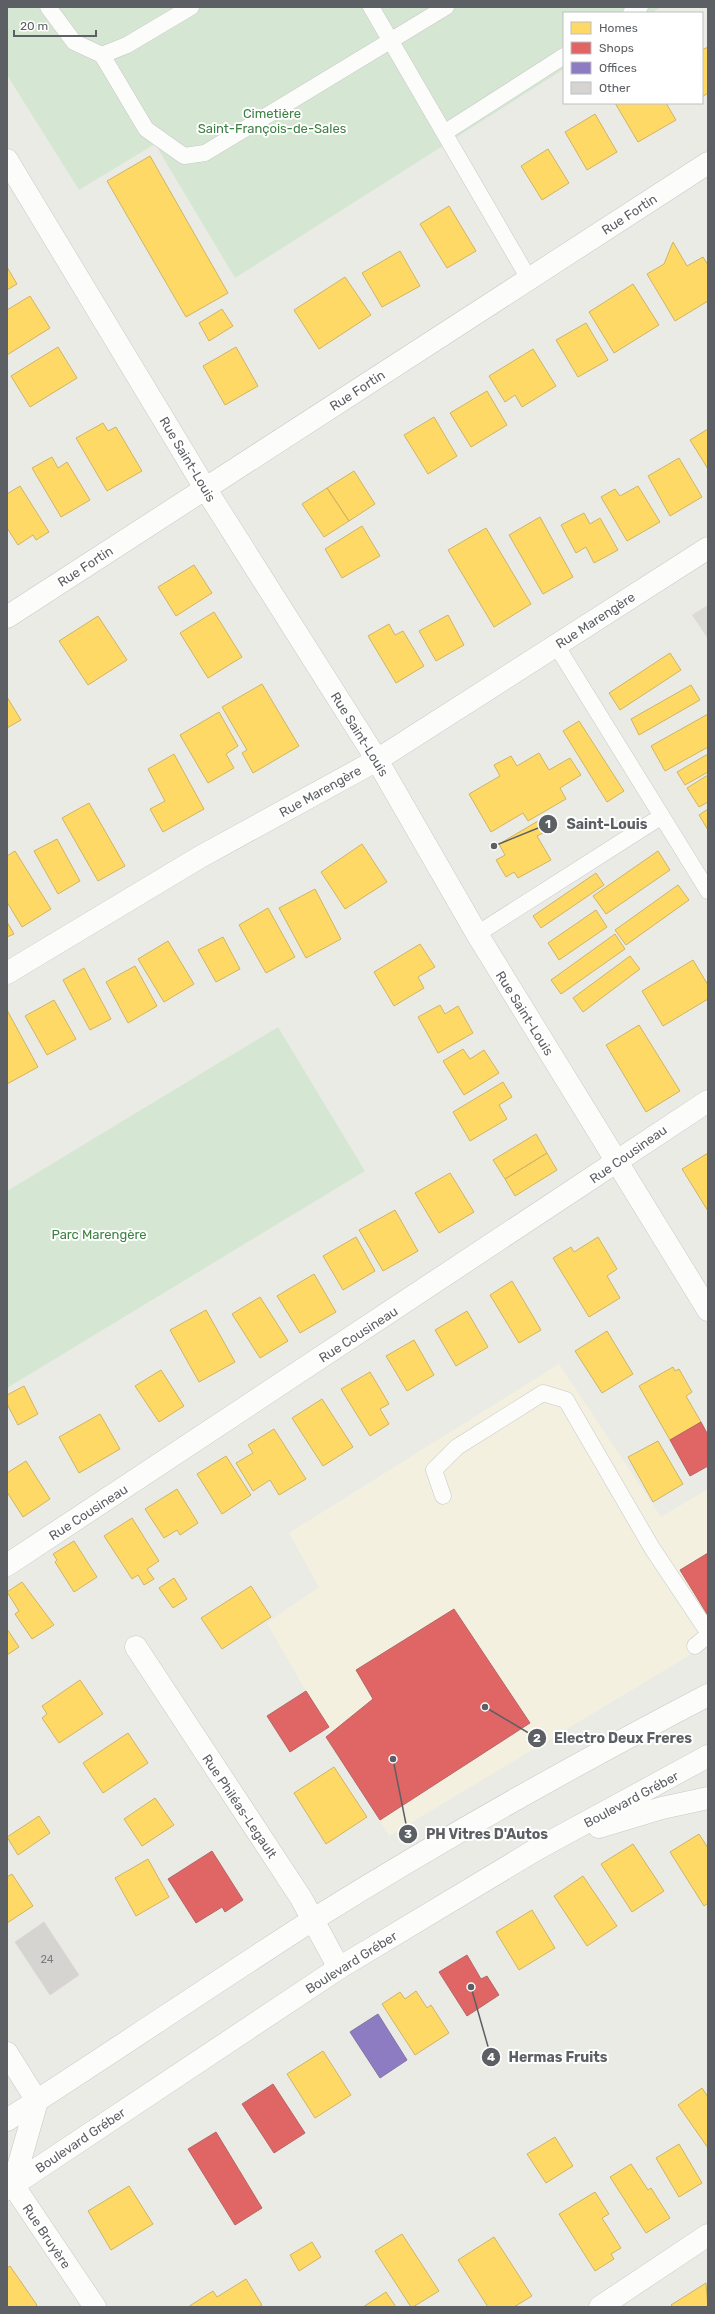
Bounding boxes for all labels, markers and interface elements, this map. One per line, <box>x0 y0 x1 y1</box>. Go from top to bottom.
scale bar <box>14 12 96 38</box>
legend <box>563 12 703 104</box>
text: 20 m <box>20 19 48 33</box>
text: Homes <box>599 21 638 35</box>
text: Shops <box>599 41 634 55</box>
text: Offices <box>599 61 637 75</box>
text: Other <box>599 81 631 95</box>
park label: Cimetière Saint-François-de-Sales <box>198 106 347 136</box>
street label: Rue Fortin <box>599 191 660 238</box>
street label: Rue Fortin <box>327 367 388 414</box>
street label: Rue Saint-Louis <box>156 414 219 505</box>
street label: Rue Fortin <box>55 543 116 590</box>
street label: Rue Marengère <box>553 589 638 652</box>
street label: Rue Saint-Louis <box>328 689 392 779</box>
street label: Rue Marengère <box>277 763 364 821</box>
callout: Saint-Louis <box>538 811 655 837</box>
text: Saint-Louis <box>566 816 648 833</box>
text: 1 <box>545 817 551 831</box>
street label: Rue Saint-Louis <box>493 968 557 1058</box>
street label: Rue Cousineau <box>587 1122 670 1187</box>
park label: Parc Marengère <box>51 1227 147 1243</box>
street label: Rue Cousineau <box>316 1303 400 1365</box>
street label: Rue Cousineau <box>46 1481 130 1543</box>
callout: Electro Deux Freres <box>527 1725 700 1751</box>
text: Electro Deux Freres <box>554 1730 692 1747</box>
text: 2 <box>533 1731 541 1745</box>
street label: Rue Philéas-Legault <box>198 1752 280 1862</box>
street label: Boulevard Gréber <box>581 1768 681 1831</box>
callout: PH Vitres D'Autos <box>398 1821 556 1847</box>
text: PH Vitres D'Autos <box>426 1826 548 1843</box>
text: 3 <box>404 1827 412 1841</box>
street label: Boulevard Gréber <box>303 1928 400 1997</box>
house number: 24 <box>40 1953 54 1966</box>
callout: Hermas Fruits <box>481 2044 616 2070</box>
text: Hermas Fruits <box>508 2049 608 2066</box>
text: 4 <box>487 2050 495 2064</box>
street label: Boulevard Gréber <box>33 2105 128 2176</box>
street label: Rue Bruyère <box>20 2201 74 2271</box>

